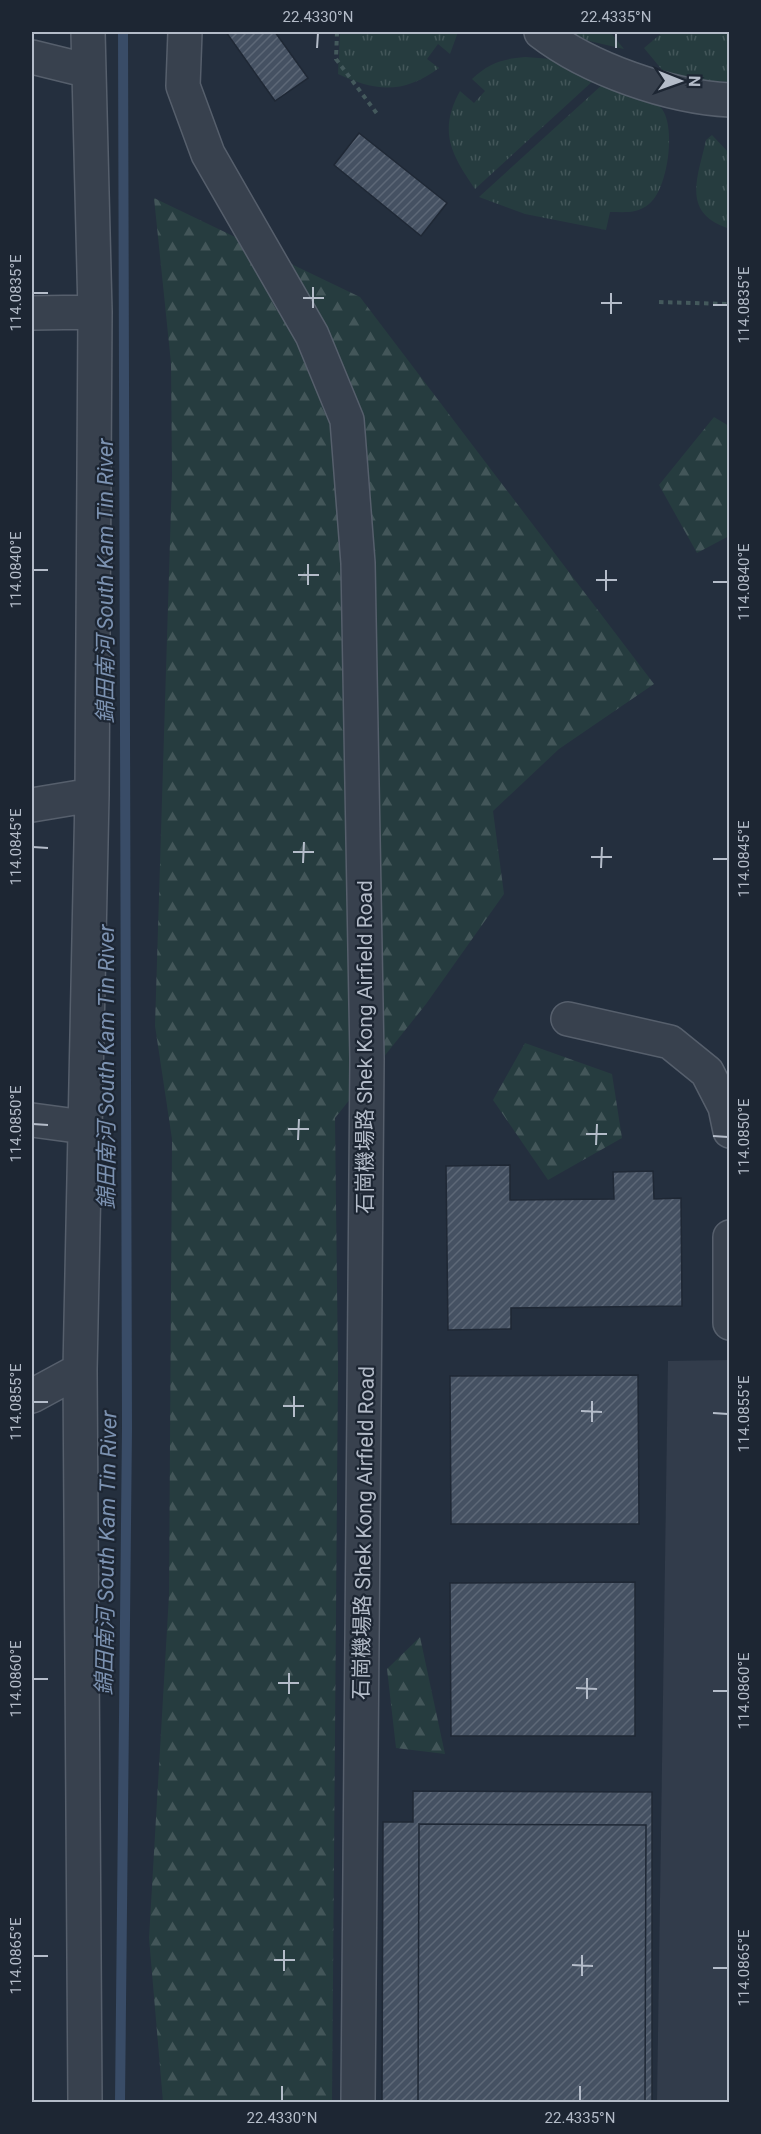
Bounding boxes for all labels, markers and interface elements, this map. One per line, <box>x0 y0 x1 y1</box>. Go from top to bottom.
text: 22.4330°N <box>283 8 353 26</box>
text: 22.4335°N <box>581 8 651 26</box>
north arrow <box>650 51 710 111</box>
text: N <box>685 75 704 87</box>
text: 114.0835°E <box>7 254 25 332</box>
text: 114.0835°E <box>735 266 753 344</box>
water label: 錦田南河 South Kam Tin River <box>93 438 118 724</box>
text: 114.0840°E <box>7 531 25 609</box>
text: 114.0840°E <box>735 543 753 621</box>
text: 114.0845°E <box>7 808 25 886</box>
text: 114.0845°E <box>735 820 753 898</box>
street label: 石崗機場路 Shek Kong Airfield Road <box>353 880 377 1214</box>
water label: 錦田南河 South Kam Tin River <box>94 924 119 1210</box>
text: 114.0850°E <box>7 1085 25 1163</box>
text: 114.0850°E <box>735 1098 753 1176</box>
text: 114.0855°E <box>7 1363 25 1441</box>
street label: 石崗機場路 Shek Kong Airfield Road <box>349 1366 379 1700</box>
text: 114.0855°E <box>735 1375 753 1453</box>
water label: 錦田南河 South Kam Tin River <box>92 1410 121 1696</box>
text: 114.0860°E <box>7 1640 25 1718</box>
text: 114.0860°E <box>735 1652 753 1730</box>
text: 114.0865°E <box>7 1917 25 1995</box>
text: 114.0865°E <box>735 1929 753 2007</box>
text: 22.4330°N <box>247 2109 317 2127</box>
text: 22.4335°N <box>545 2109 615 2127</box>

